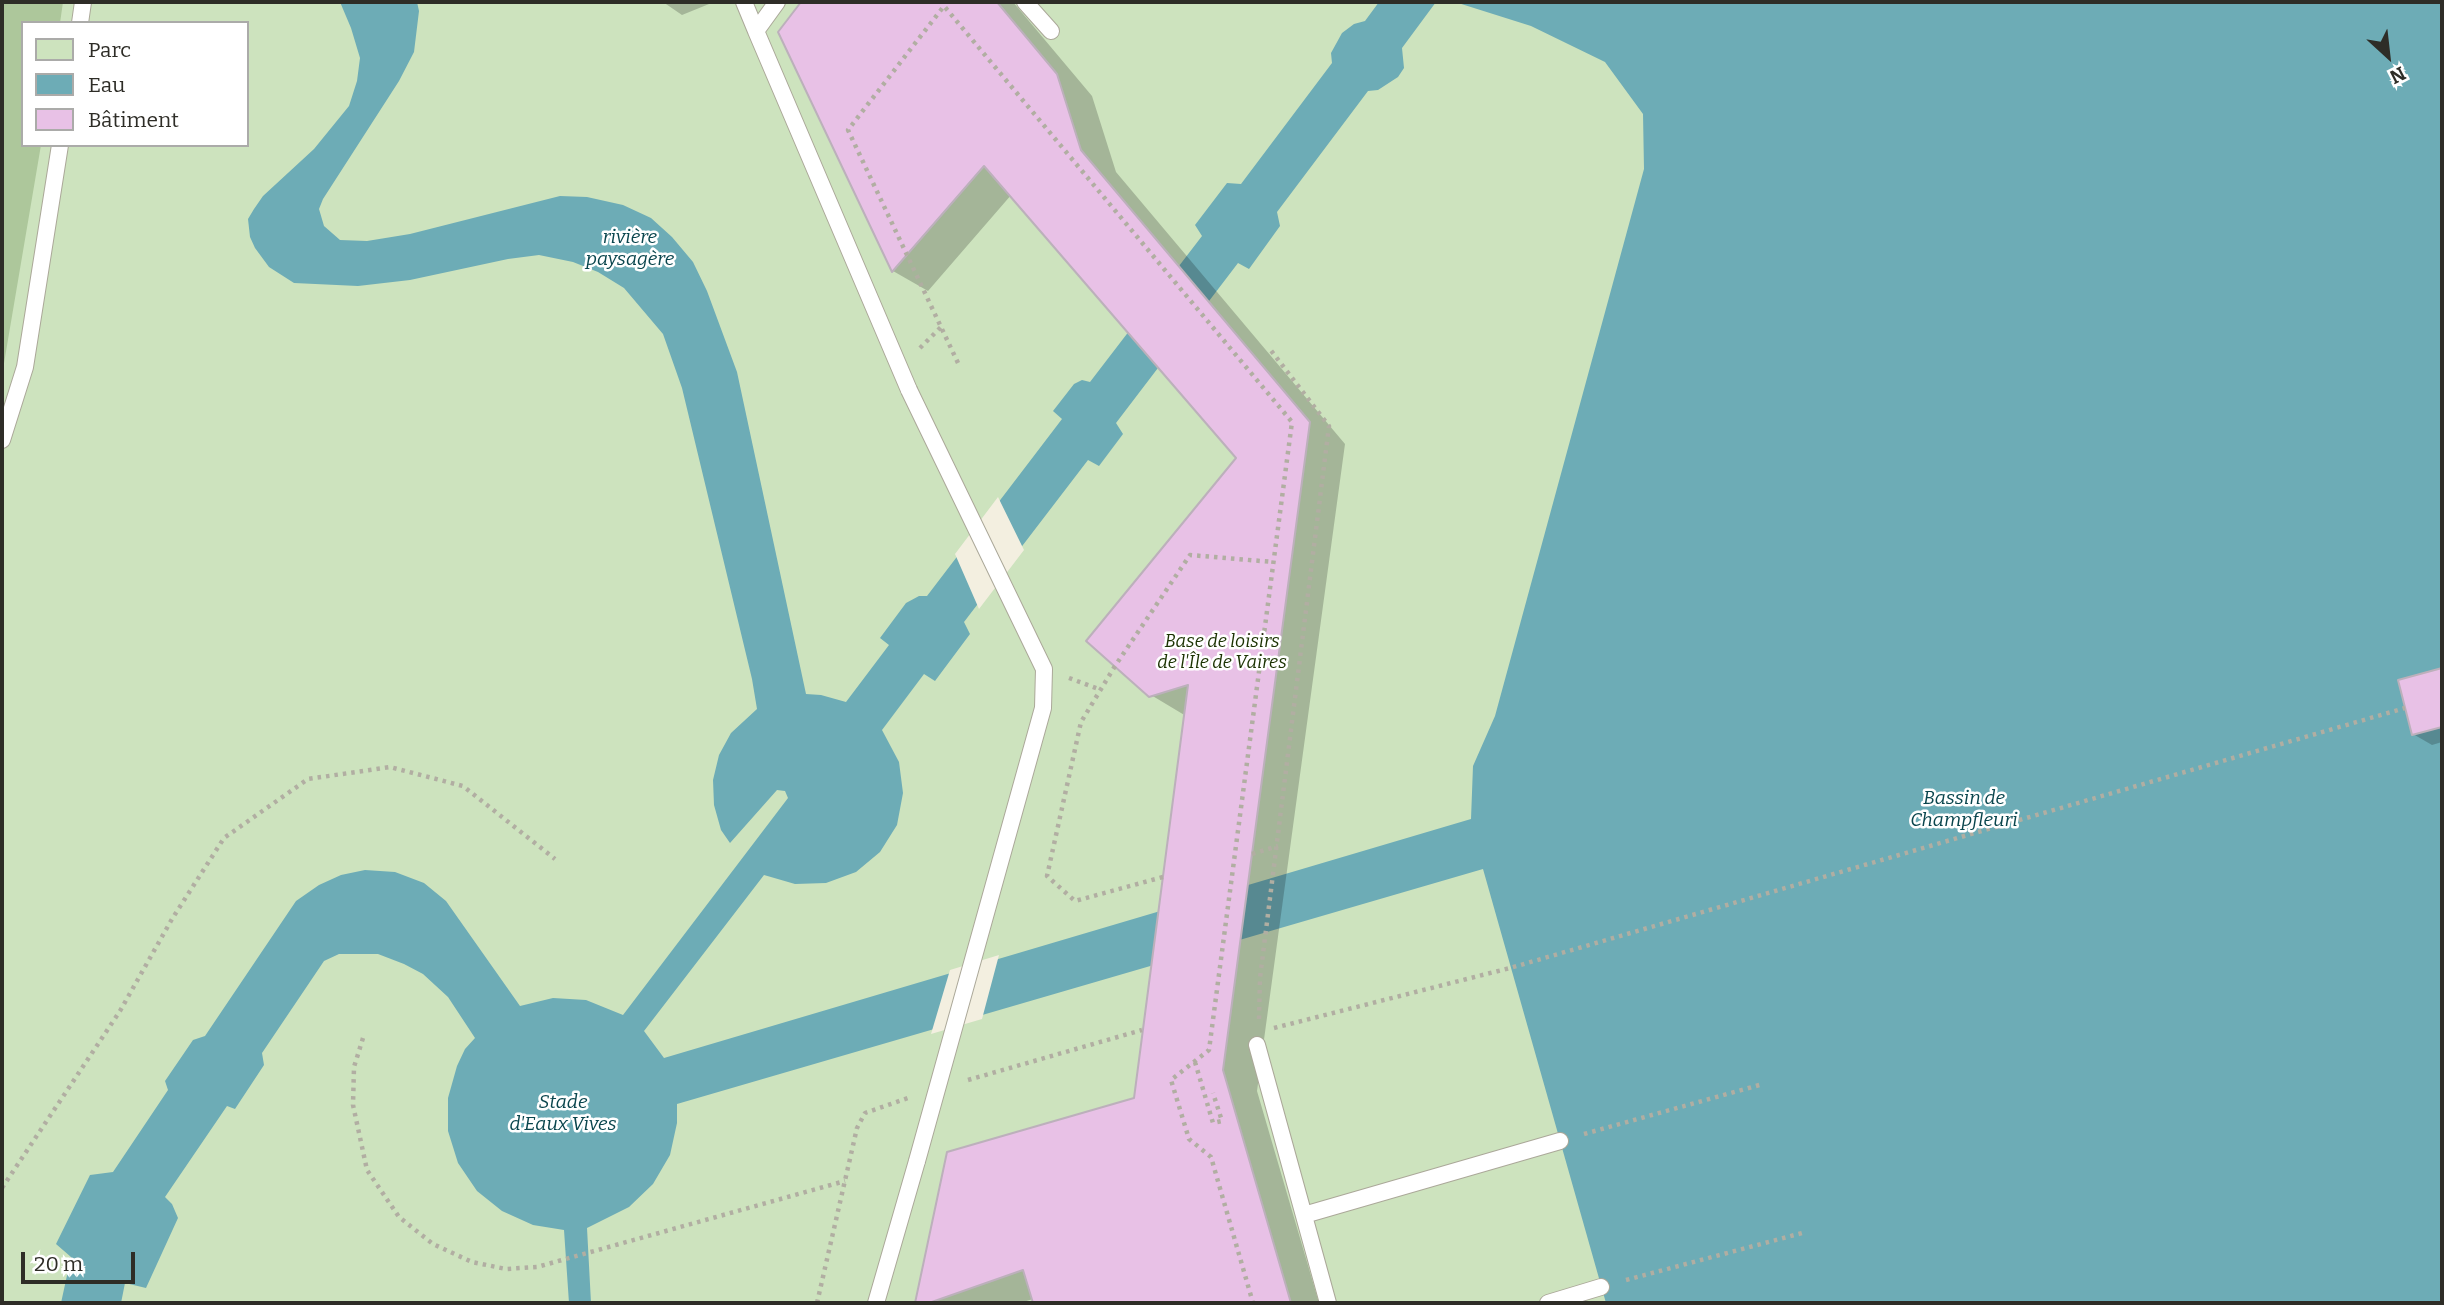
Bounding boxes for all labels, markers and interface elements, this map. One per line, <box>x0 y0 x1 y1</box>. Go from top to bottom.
legend <box>21 21 248 147</box>
north arrow <box>2353 21 2423 91</box>
text: Parc <box>88 37 131 63</box>
text: N <box>2386 62 2410 89</box>
text: Eau <box>88 72 125 98</box>
text: Bâtiment <box>88 107 179 133</box>
water label: rivière paysagère <box>586 227 674 271</box>
park label: Base de loisirs de l'Île de Vaires <box>1157 631 1287 674</box>
water label: Bassin de Champfleuri <box>1910 788 2018 832</box>
water label: Stade d'Eaux Vives <box>509 1092 617 1136</box>
scale bar <box>24 1238 138 1282</box>
text: 20 m <box>34 1251 83 1277</box>

